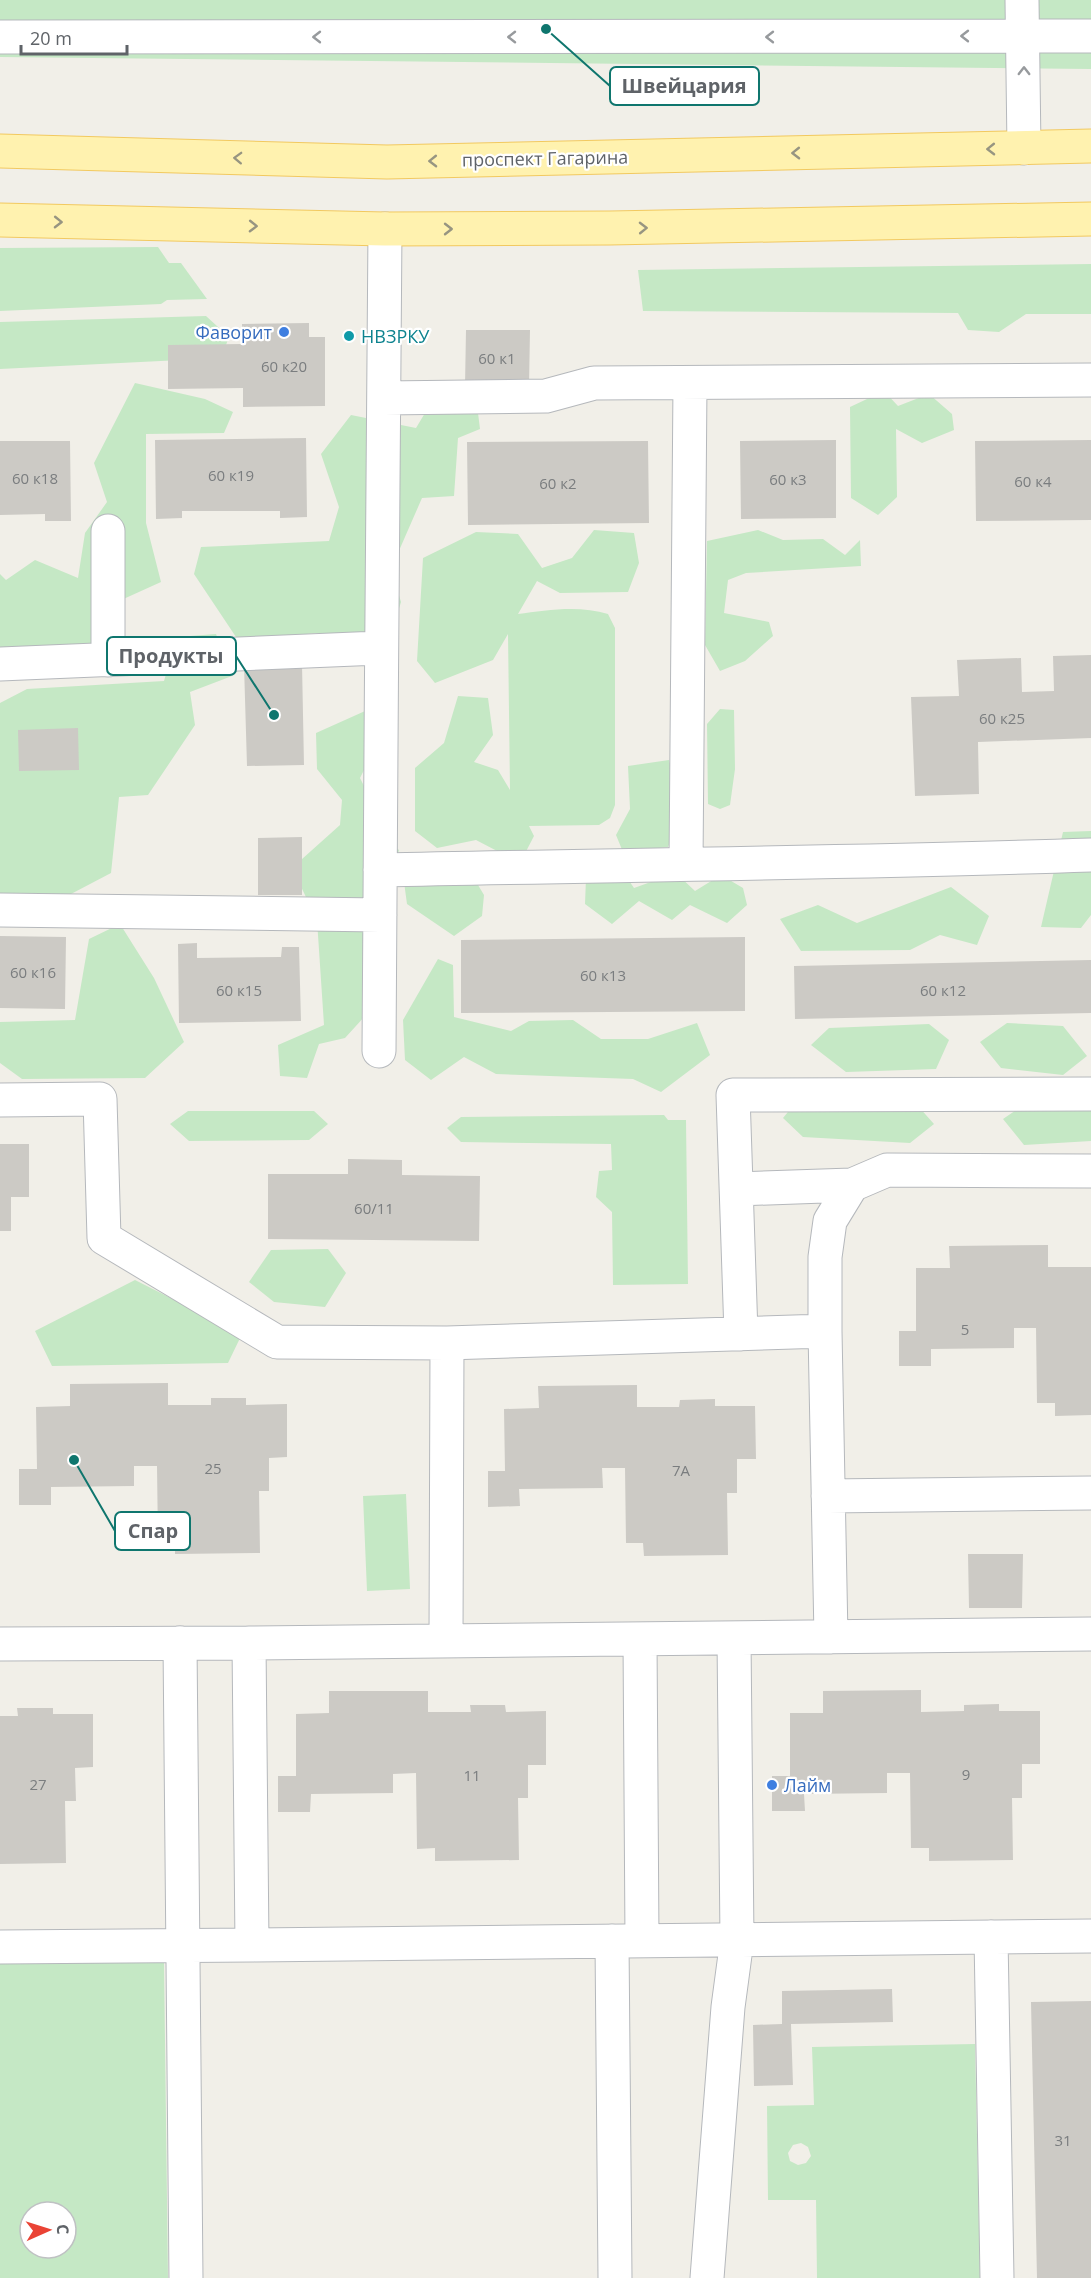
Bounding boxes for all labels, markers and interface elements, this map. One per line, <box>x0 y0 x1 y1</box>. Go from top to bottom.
scale bar <box>21 18 128 56</box>
text: 20 m <box>30 26 72 50</box>
one-way arrow <box>960 30 969 42</box>
one-way arrow <box>312 31 321 43</box>
one-way arrow <box>507 31 516 43</box>
one-way arrow <box>765 31 774 43</box>
callout: Швейцария <box>610 67 759 105</box>
one-way arrow <box>1018 67 1030 76</box>
text: Швейцария <box>621 72 747 99</box>
one-way arrow <box>986 142 995 155</box>
street label: проспект Гагарина <box>462 145 628 171</box>
one-way arrow <box>791 146 800 159</box>
one-way arrow <box>233 151 242 164</box>
one-way arrow <box>428 155 437 167</box>
one-way arrow <box>54 216 63 228</box>
one-way arrow <box>249 220 258 232</box>
one-way arrow <box>639 222 648 234</box>
one-way arrow <box>444 223 453 235</box>
place label: Фаворит <box>196 320 273 344</box>
place label: НВЗРКУ <box>361 324 430 348</box>
marker: Фаворит <box>277 325 291 339</box>
marker: НВЗРКУ <box>342 329 356 343</box>
house number: 60 к1 <box>478 348 516 368</box>
house number: 60 к20 <box>261 356 307 376</box>
house number: 60 к19 <box>208 465 254 485</box>
house number: 60 к18 <box>12 468 58 488</box>
house number: 60 к3 <box>769 469 807 489</box>
house number: 60 к4 <box>1014 471 1052 491</box>
house number: 60 к2 <box>539 473 577 493</box>
callout: Продукты <box>107 637 236 675</box>
text: Продукты <box>118 642 224 669</box>
house number: 60 к25 <box>979 708 1025 728</box>
house number: 60 к16 <box>10 962 56 982</box>
house number: 60 к13 <box>580 965 626 985</box>
house number: 60 к15 <box>216 980 262 1000</box>
house number: 60 к12 <box>920 980 966 1000</box>
house number: 60/11 <box>354 1198 394 1218</box>
house number: 5 <box>961 1319 969 1339</box>
house number: 25 <box>204 1458 222 1478</box>
house number: 7А <box>672 1460 691 1480</box>
callout: Спар <box>115 1512 190 1550</box>
text: Спар <box>128 1517 178 1544</box>
house number: 9 <box>962 1764 970 1784</box>
house number: 11 <box>463 1765 481 1785</box>
place label: Лайм <box>784 1773 831 1797</box>
house number: 27 <box>29 1774 47 1794</box>
marker: Лайм <box>765 1778 779 1792</box>
house number: 31 <box>1054 2130 1072 2150</box>
north arrow <box>18 2200 78 2260</box>
text: С <box>52 2224 74 2235</box>

